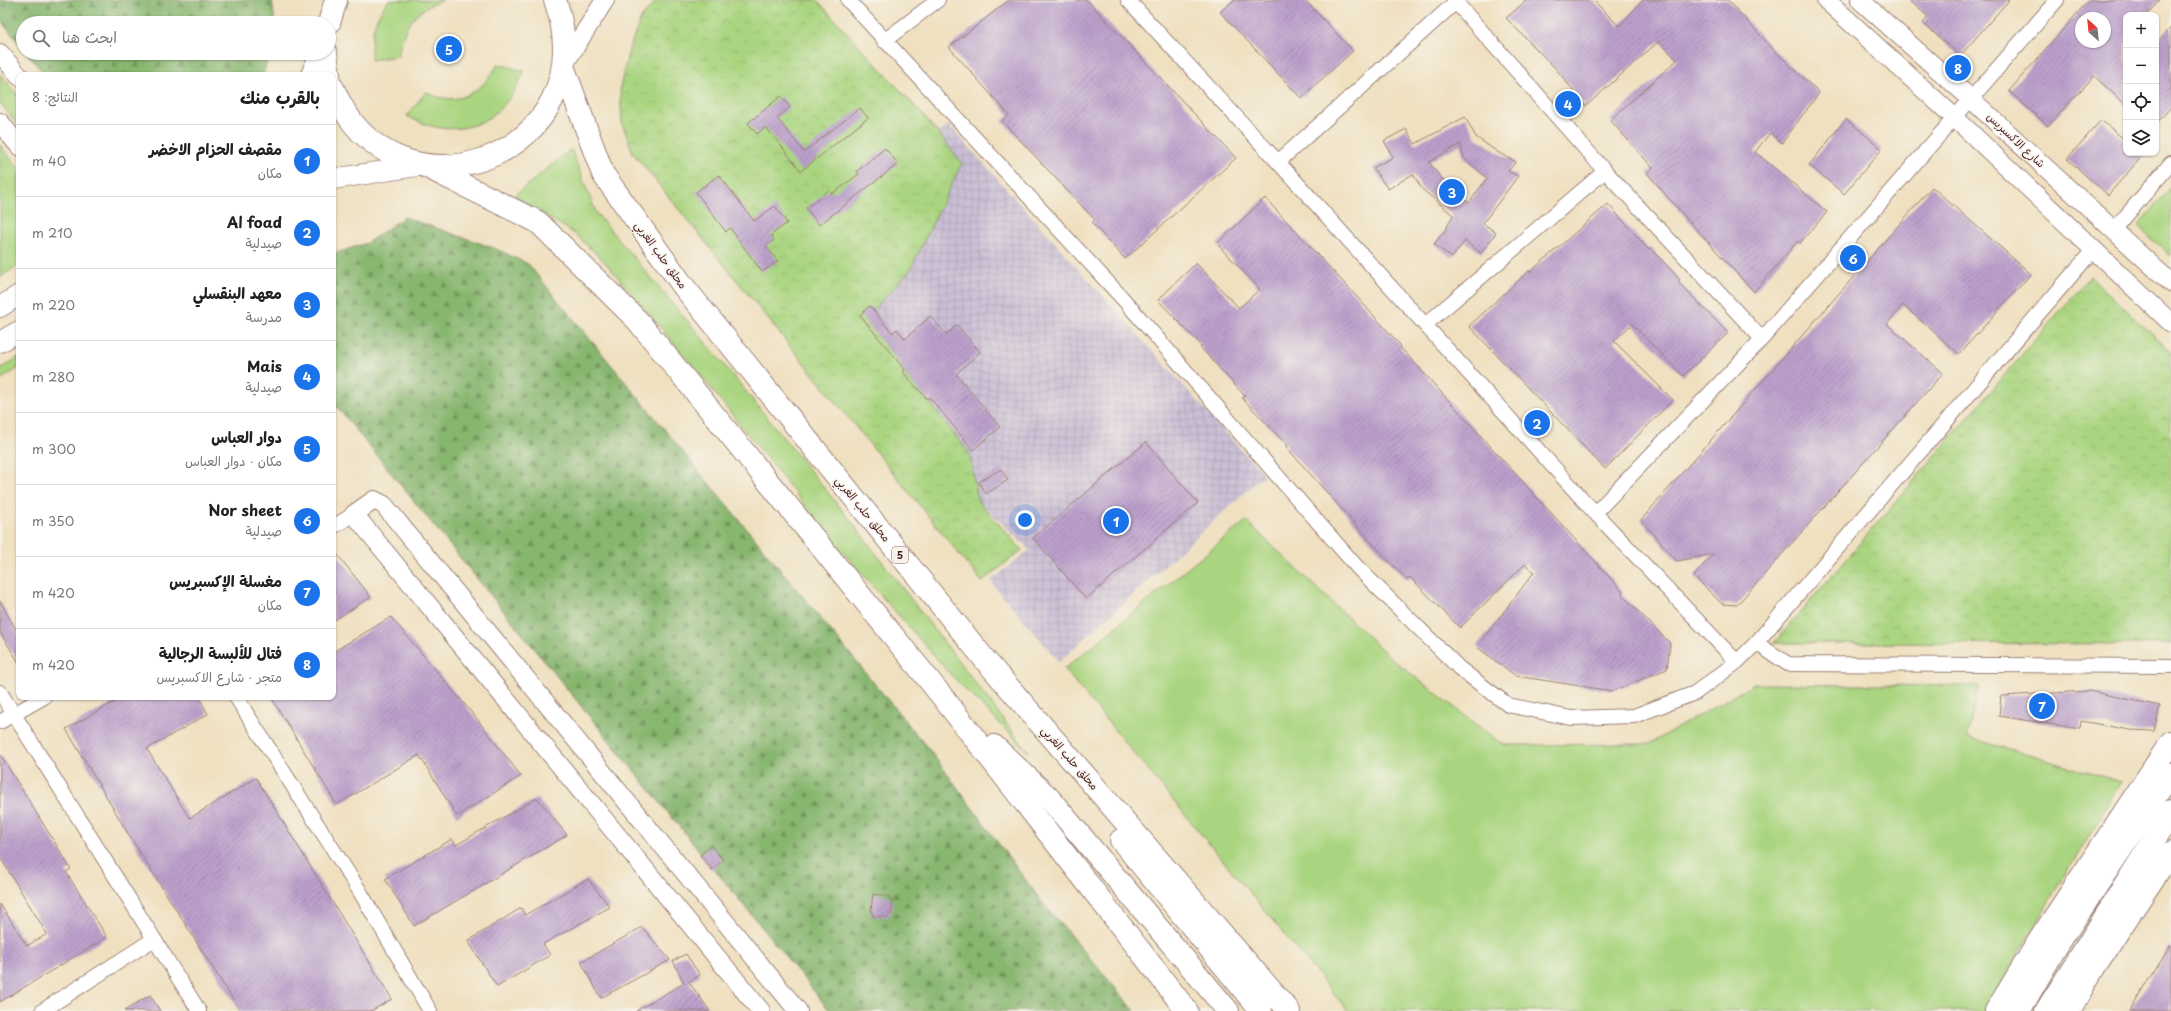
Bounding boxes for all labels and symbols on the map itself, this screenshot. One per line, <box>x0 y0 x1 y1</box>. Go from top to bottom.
north arrow <box>2075 12 2111 48</box>
pin: 5 <box>436 34 462 64</box>
pin: 8 <box>1945 53 1971 83</box>
pin: 4 <box>1555 89 1581 119</box>
street label: شارع الاكسبريس <box>1983 108 2049 172</box>
pin: 3 <box>1439 177 1465 207</box>
street label: محلق حلب الغربي <box>629 217 692 294</box>
pin: 6 <box>1840 243 1866 273</box>
pin: 2 <box>1524 408 1550 438</box>
street label: محلق حلب الغربي <box>829 472 895 547</box>
pin: 1 <box>1103 506 1129 536</box>
your location <box>1015 510 1035 530</box>
road number: 5 <box>892 547 908 563</box>
pin: 7 <box>2029 691 2055 721</box>
street label: محلق حلب الغربي <box>1035 722 1103 795</box>

